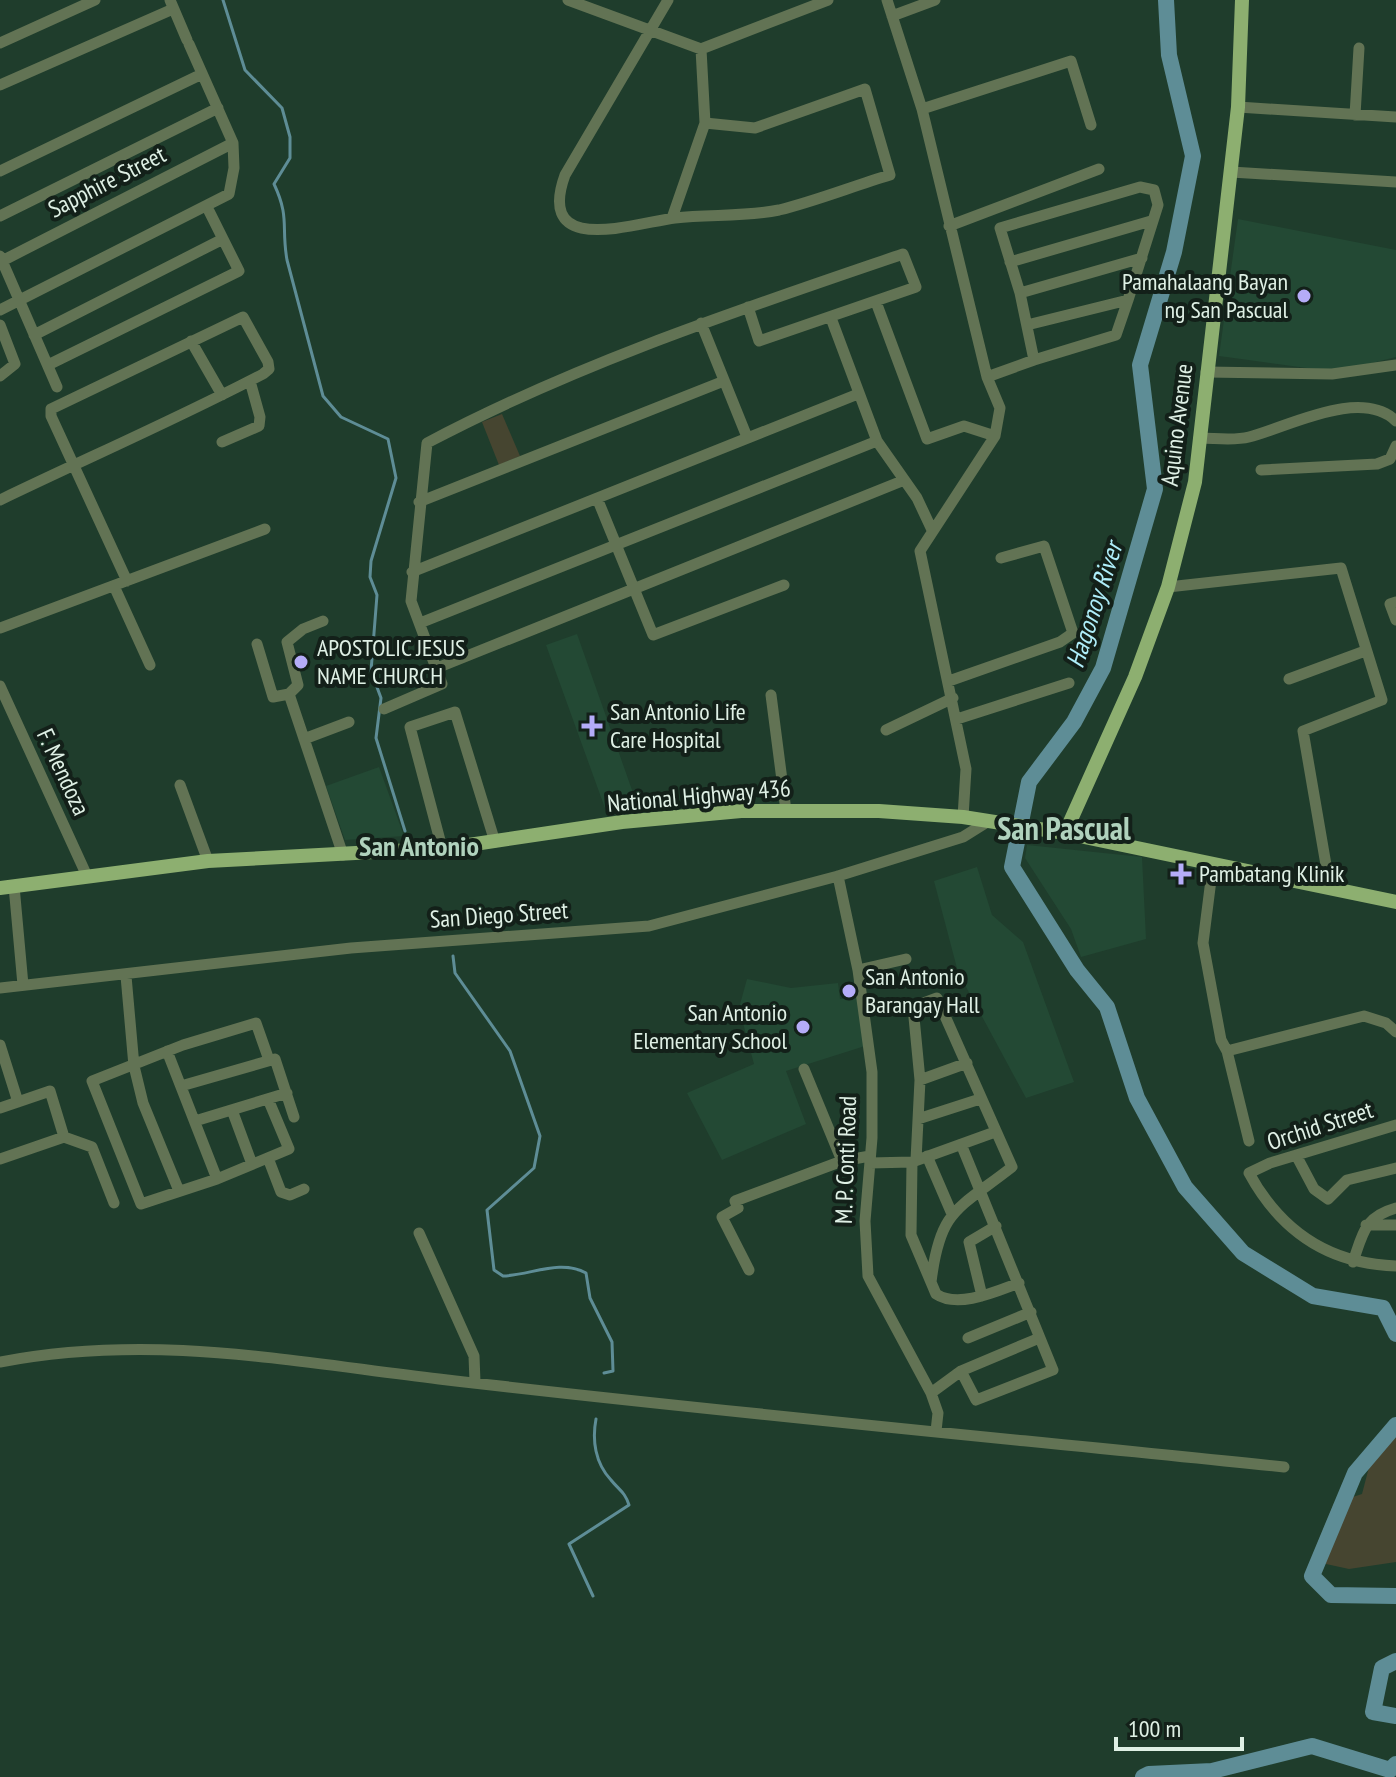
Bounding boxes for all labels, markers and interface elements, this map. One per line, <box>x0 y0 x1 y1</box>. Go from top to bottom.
street label: Sapphire Street <box>43 139 171 224</box>
place label: Pamahalaang Bayan ng San Pascual <box>1122 266 1288 325</box>
marker: Pamahalaang Bayan ng San Pascual <box>1295 287 1313 305</box>
street label: Aquino Avenue <box>1154 362 1199 488</box>
water label: Hagonoy River <box>1058 534 1130 672</box>
place label: APOSTOLIC JESUS NAME CHURCH <box>317 632 465 691</box>
marker: APOSTOLIC JESUS NAME CHURCH <box>292 653 310 671</box>
place label: San Antonio Life Care Hospital <box>610 696 746 755</box>
marker: San Antonio Life Care Hospital <box>581 715 603 737</box>
street label: F. Mendoza <box>30 723 97 820</box>
street label: National Highway 436 <box>606 772 792 819</box>
district label: San Pascual <box>997 807 1131 849</box>
district label: San Antonio <box>359 827 479 864</box>
place label: Pambatang Klinik <box>1199 858 1345 889</box>
marker: Pambatang Klinik <box>1170 863 1192 885</box>
street label: San Diego Street <box>429 894 570 935</box>
place label: San Antonio Barangay Hall <box>865 961 980 1020</box>
marker: San Antonio Barangay Hall <box>840 982 858 1000</box>
place label: San Antonio Elementary School <box>633 997 787 1056</box>
marker: San Antonio Elementary School <box>794 1018 812 1036</box>
street label: Orchid Street <box>1263 1094 1377 1157</box>
street label: M. P. Conti Road <box>828 1095 863 1225</box>
scale bar <box>1116 1701 1242 1751</box>
text: 100 m <box>1128 1713 1181 1744</box>

